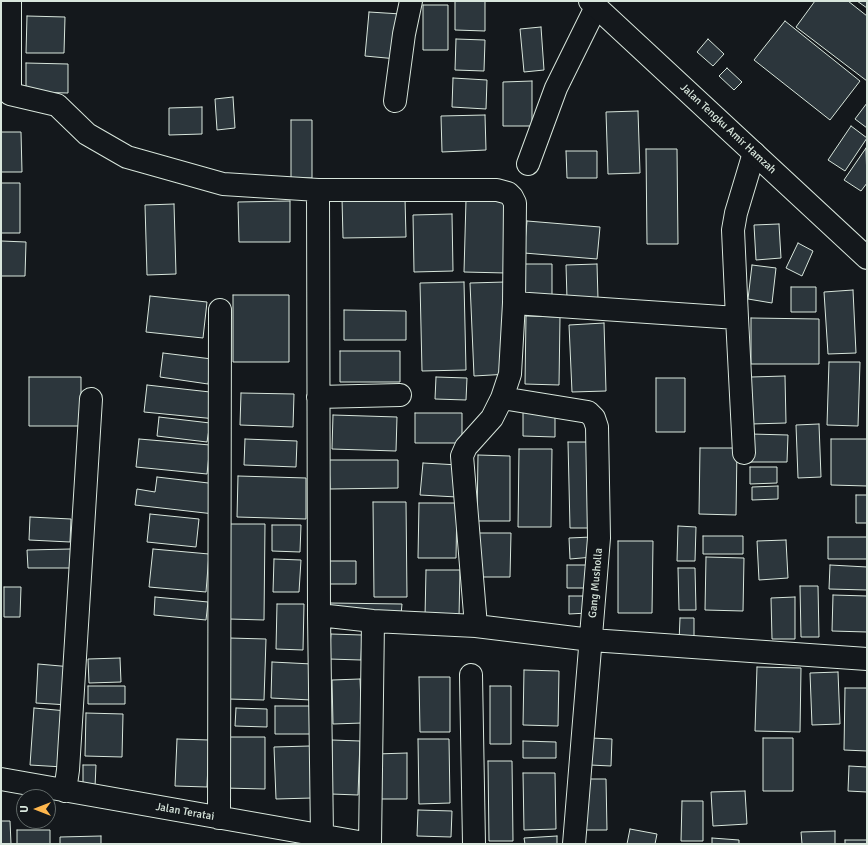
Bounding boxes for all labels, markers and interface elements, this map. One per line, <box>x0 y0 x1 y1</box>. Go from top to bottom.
street label: Jalan Tengku Amir Hamzah <box>677 81 779 177</box>
street label: Gang Musholla <box>586 547 606 619</box>
north arrow <box>16 789 56 829</box>
street label: Jalan Teratai <box>155 800 215 824</box>
text: U <box>18 805 31 813</box>

